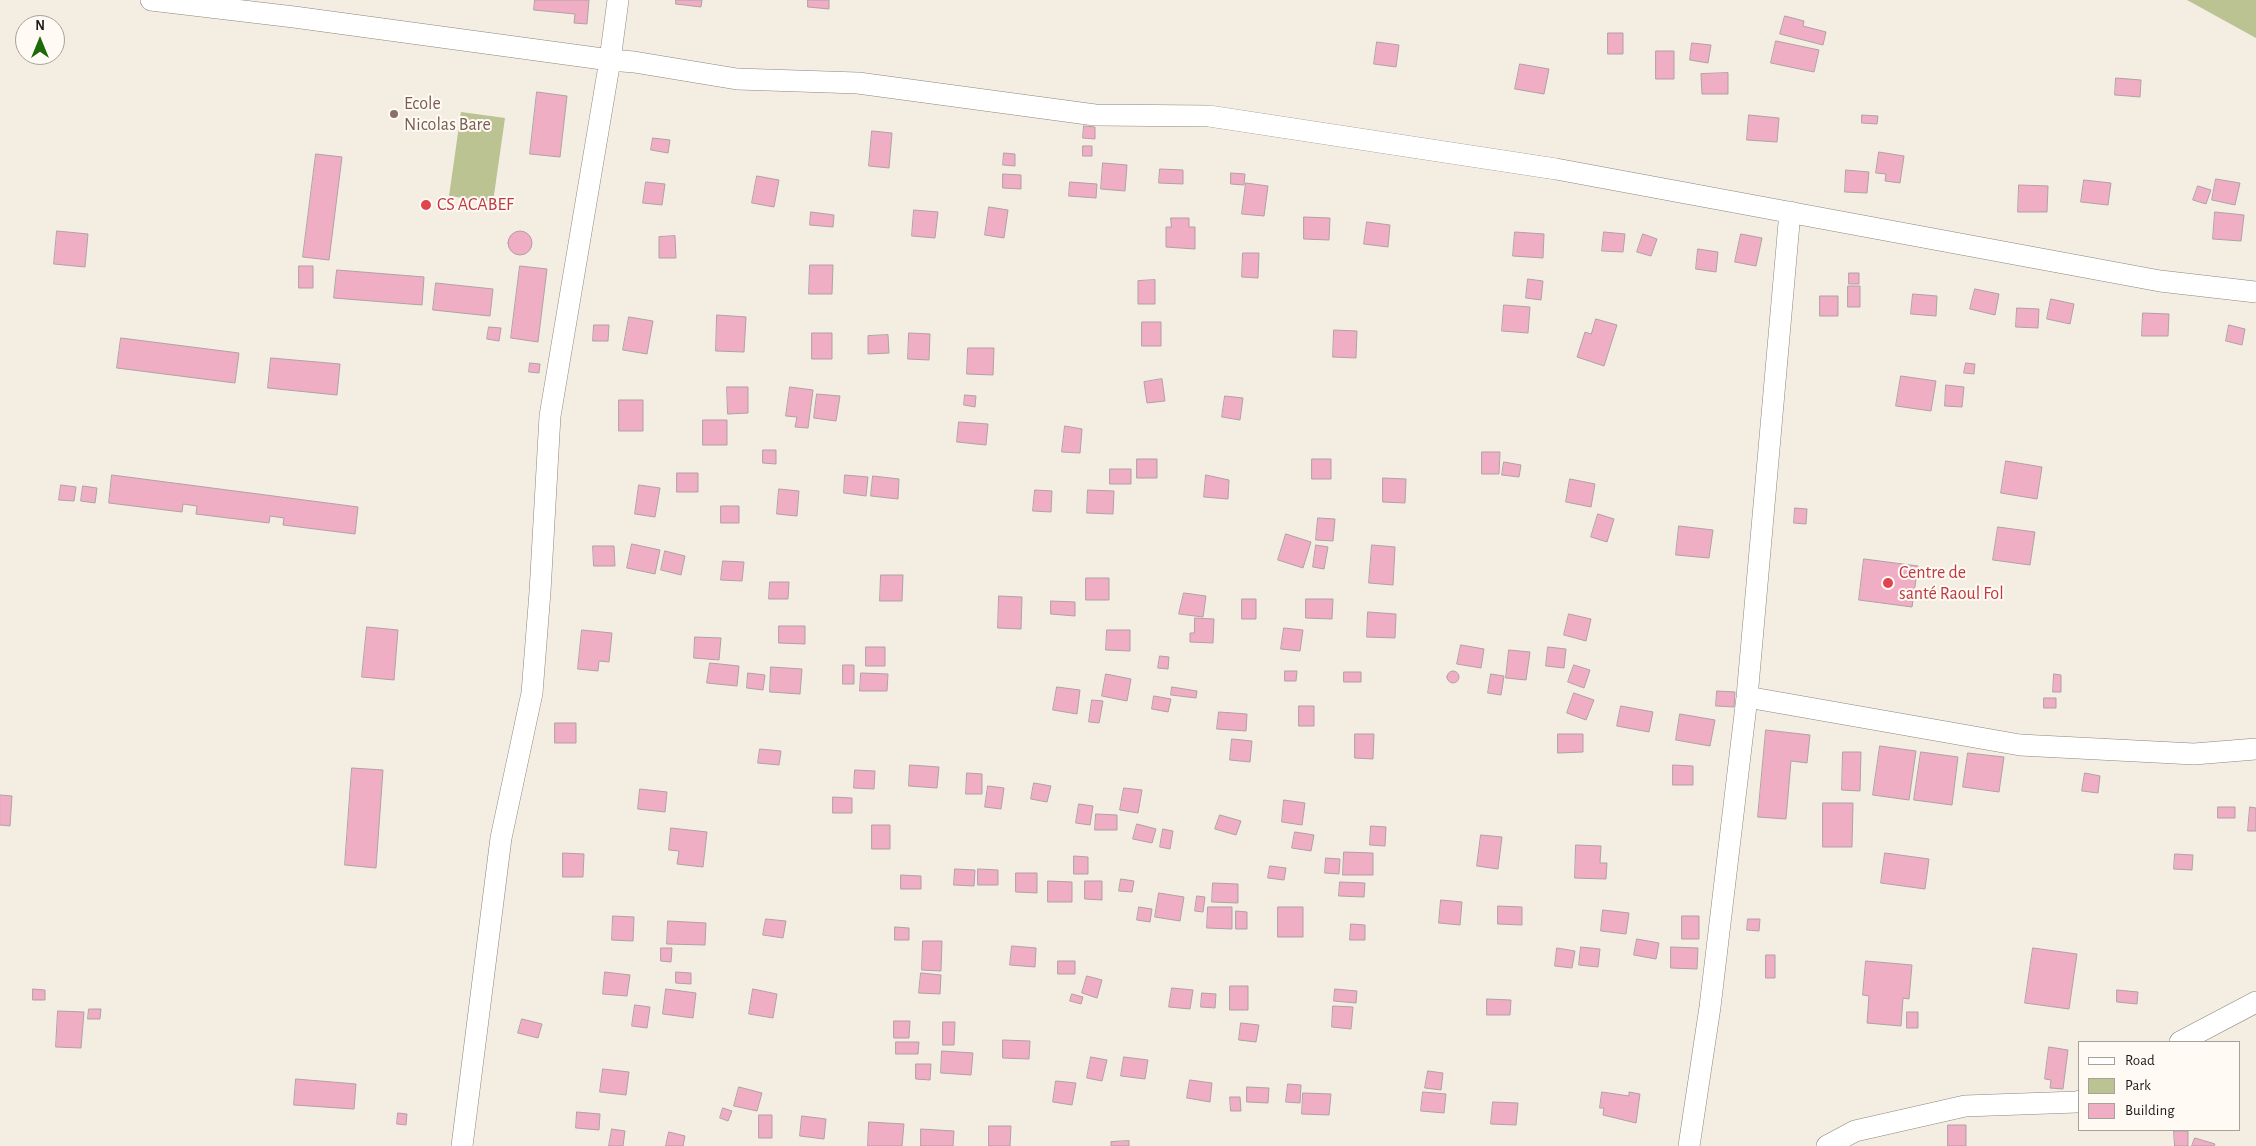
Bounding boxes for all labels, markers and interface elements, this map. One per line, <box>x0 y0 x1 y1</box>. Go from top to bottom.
north arrow <box>15 15 65 65</box>
text: N <box>35 19 45 33</box>
place label: Ecole Nicolas Bare <box>404 93 491 136</box>
marker: Ecole Nicolas Bare <box>388 108 400 120</box>
place label: CS ACABEF <box>437 194 514 216</box>
marker: CS ACABEF <box>419 198 433 212</box>
place label: Centre de santé Raoul Fol <box>1899 562 2004 604</box>
marker: Centre de santé Raoul Fol <box>1881 576 1895 590</box>
legend <box>2078 1041 2241 1131</box>
text: Road <box>2125 1053 2155 1068</box>
text: Park <box>2125 1078 2151 1093</box>
text: Building <box>2125 1103 2175 1118</box>

